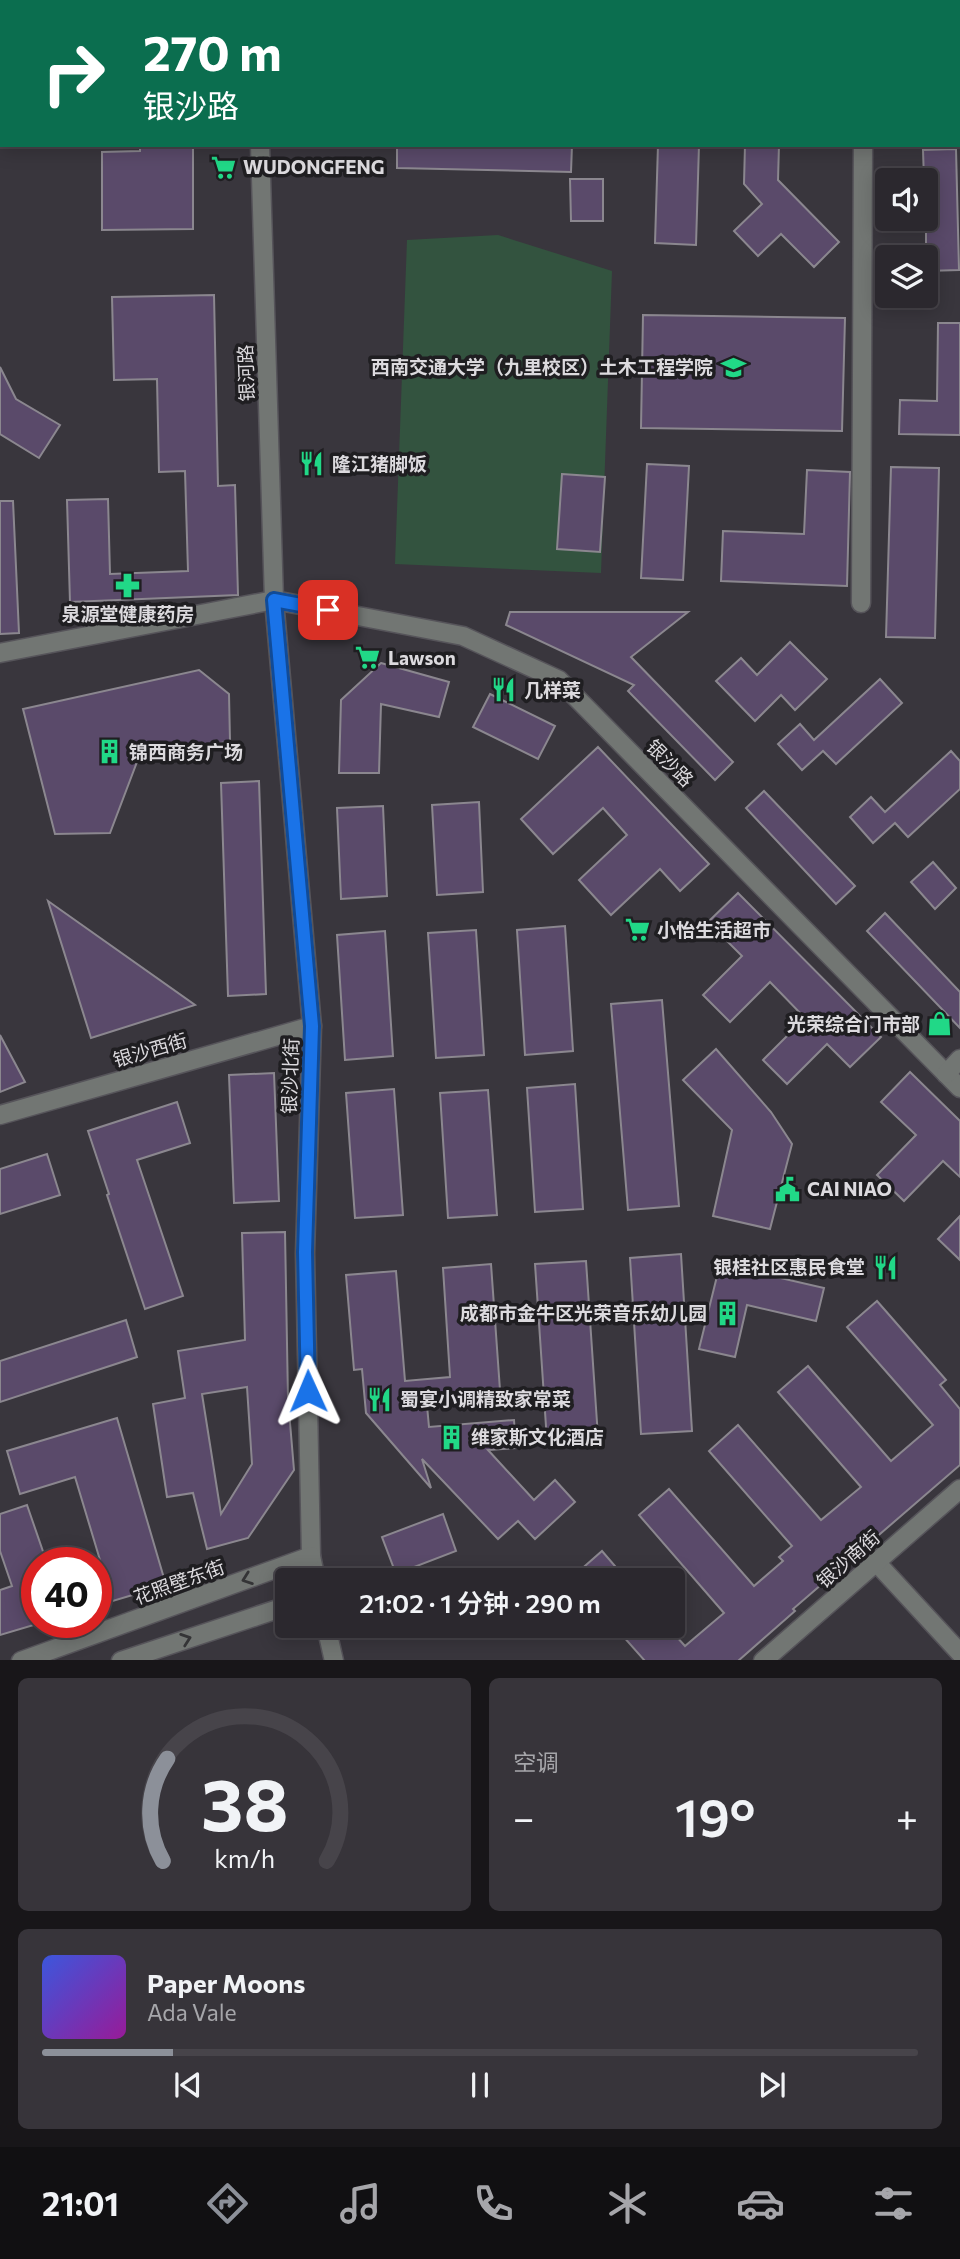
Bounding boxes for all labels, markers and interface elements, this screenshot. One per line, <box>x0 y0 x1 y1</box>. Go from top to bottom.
text: 270 m <box>143 21 282 81</box>
icon: right <box>28 28 119 119</box>
text: 银沙路 <box>143 85 239 125</box>
supermarket icon: WUDONGFENG <box>209 153 237 181</box>
place label: WUDONGFENG <box>243 155 385 178</box>
map controls <box>875 168 938 308</box>
button: sound <box>875 168 938 231</box>
button: layers <box>875 245 938 308</box>
street label: 银河路 <box>233 344 258 402</box>
school or university icon: 西南交通大学（九里校区）土木工程学院 <box>719 353 747 381</box>
place label: 西南交通大学（九里校区）土木工程学院 <box>371 355 713 378</box>
restaurant icon: 隆江猪脚饭 <box>298 450 326 478</box>
place label: 隆江猪脚饭 <box>332 452 427 475</box>
pharmacy icon: 泉源堂健康药房 <box>114 572 142 600</box>
pin <box>298 580 358 640</box>
icon: arrive <box>309 591 347 629</box>
place label: 泉源堂健康药房 <box>61 602 195 625</box>
supermarket icon: Lawson <box>354 644 382 672</box>
place label: Lawson <box>388 646 456 669</box>
restaurant icon: 几样菜 <box>490 676 518 704</box>
place label: 几样菜 <box>524 678 581 701</box>
street label: 银沙路 <box>642 734 699 791</box>
building icon: 锦西商务广场 <box>95 738 123 766</box>
place label: 锦西商务广场 <box>129 740 243 763</box>
supermarket icon: 小怡生活超市 <box>623 916 651 944</box>
place label: 小怡生活超市 <box>657 918 771 941</box>
shop icon: 光荣综合门市部 <box>926 1010 954 1038</box>
place label: 光荣综合门市部 <box>787 1012 920 1035</box>
street label: 银沙西街 <box>110 1028 190 1071</box>
street label: 银沙北街 <box>277 1038 302 1114</box>
public building icon: CAI NIAO <box>773 1175 801 1203</box>
place label: CAI NIAO <box>807 1177 892 1200</box>
restaurant icon: 银桂社区惠民食堂 <box>871 1253 899 1281</box>
place label: 银桂社区惠民食堂 <box>713 1255 865 1278</box>
building icon: 成都市金牛区光荣音乐幼儿园 <box>713 1299 741 1327</box>
place label: 成都市金牛区光荣音乐幼儿园 <box>460 1301 707 1324</box>
position arrow <box>271 1354 345 1428</box>
restaurant icon: 蜀宴小调精致家常菜 <box>366 1385 394 1413</box>
place label: 蜀宴小调精致家常菜 <box>400 1387 571 1410</box>
building icon: 维家斯文化酒店 <box>437 1423 465 1451</box>
place label: 维家斯文化酒店 <box>471 1425 604 1448</box>
street label: 银沙南街 <box>811 1525 884 1592</box>
speed limit sign: 40 <box>21 1547 112 1638</box>
street label: 花照壁东街 <box>130 1554 227 1609</box>
one-way arrow <box>242 1571 254 1585</box>
text: 21:02 · 1 分钟 · 290 m <box>359 1587 601 1618</box>
one-way arrow <box>179 1633 192 1647</box>
text: 空调 <box>513 1748 559 1776</box>
text: 38 <box>201 1757 288 1846</box>
text: 19° <box>675 1784 755 1848</box>
text: − <box>513 1793 535 1840</box>
text: + <box>896 1793 918 1840</box>
text: km/h <box>214 1842 275 1872</box>
text: Paper Moons <box>147 1967 305 1998</box>
text: Ada Vale <box>147 1998 237 2026</box>
icon: previous <box>169 2066 207 2104</box>
icon: pause <box>461 2066 499 2104</box>
icon: next <box>753 2066 791 2104</box>
icon: directions <box>203 2179 252 2228</box>
icon: music <box>336 2179 385 2228</box>
icon: phone <box>469 2179 518 2228</box>
icon: climate <box>603 2179 652 2228</box>
icon: car <box>736 2179 785 2228</box>
icon: filters <box>869 2179 918 2228</box>
text: 21:01 <box>42 2183 119 2223</box>

